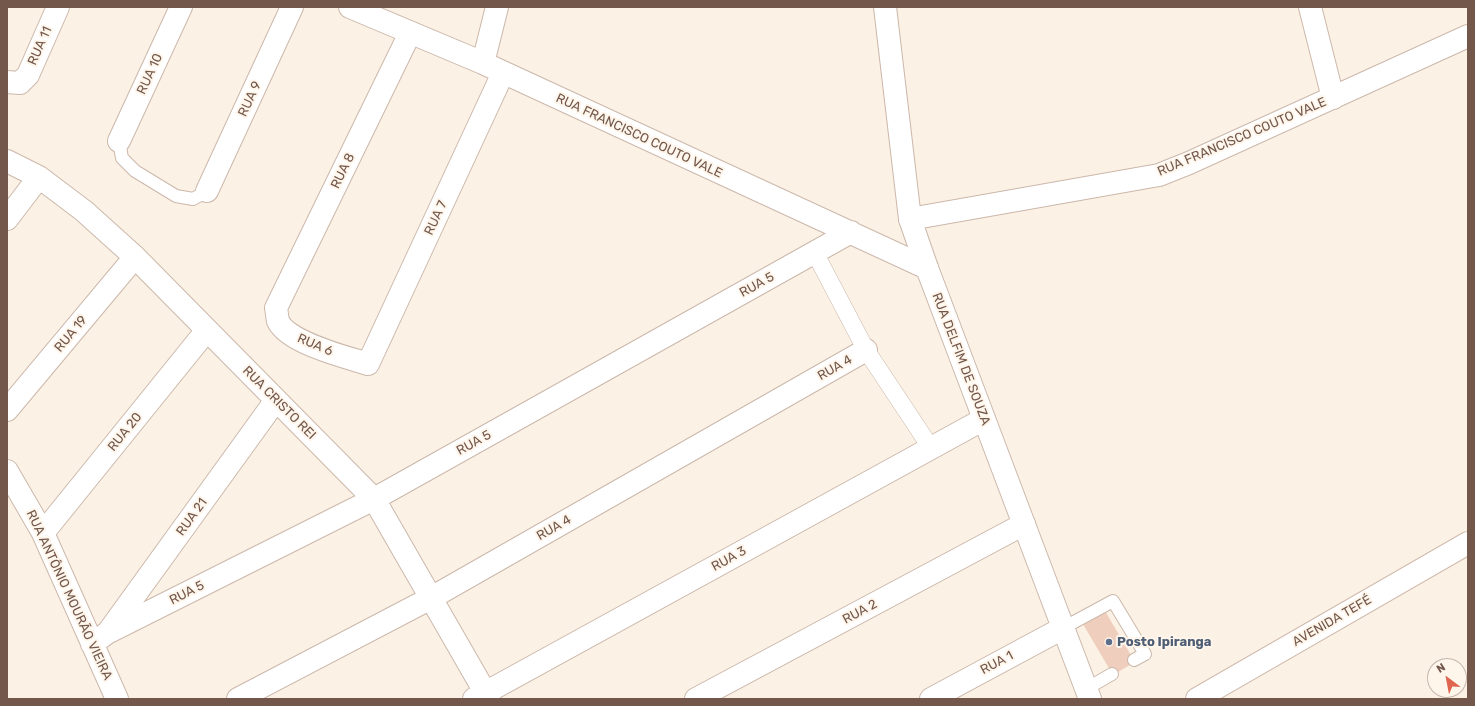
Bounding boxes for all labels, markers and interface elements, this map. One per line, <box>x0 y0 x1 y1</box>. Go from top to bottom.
street label: RUA 11 <box>25 24 55 68</box>
street label: RUA 10 <box>134 51 166 97</box>
street label: RUA 9 <box>235 79 265 119</box>
street label: RUA FRANCISCO COUTO VALE <box>553 91 725 181</box>
street label: RUA FRANCISCO COUTO VALE <box>1155 94 1329 180</box>
street label: RUA 8 <box>328 151 358 191</box>
street label: RUA 7 <box>421 198 451 238</box>
street label: RUA 5 <box>737 269 777 301</box>
street label: RUA DELFIM DE SOUZA <box>929 291 993 427</box>
street label: RUA 19 <box>51 313 91 355</box>
street label: RUA 6 <box>295 331 335 359</box>
street label: RUA 4 <box>815 352 855 384</box>
street label: RUA CRISTO REI <box>239 363 319 443</box>
street label: RUA 20 <box>105 410 145 454</box>
street label: RUA 5 <box>454 427 494 459</box>
street label: RUA 21 <box>173 495 211 539</box>
street label: RUA ANTÔNIO MOURÃO VIEIRA <box>23 508 115 682</box>
street label: RUA 4 <box>534 512 574 544</box>
street label: RUA 3 <box>709 543 749 575</box>
street label: RUA 5 <box>167 578 207 608</box>
street label: AVENIDA TEFÉ <box>1290 592 1374 650</box>
street label: RUA 2 <box>840 596 880 628</box>
place label: Posto Ipiranga <box>1117 634 1211 650</box>
marker: Posto Ipiranga <box>1104 637 1114 647</box>
street label: RUA 1 <box>978 648 1016 678</box>
north arrow <box>1427 658 1467 698</box>
text: N <box>1434 661 1448 676</box>

